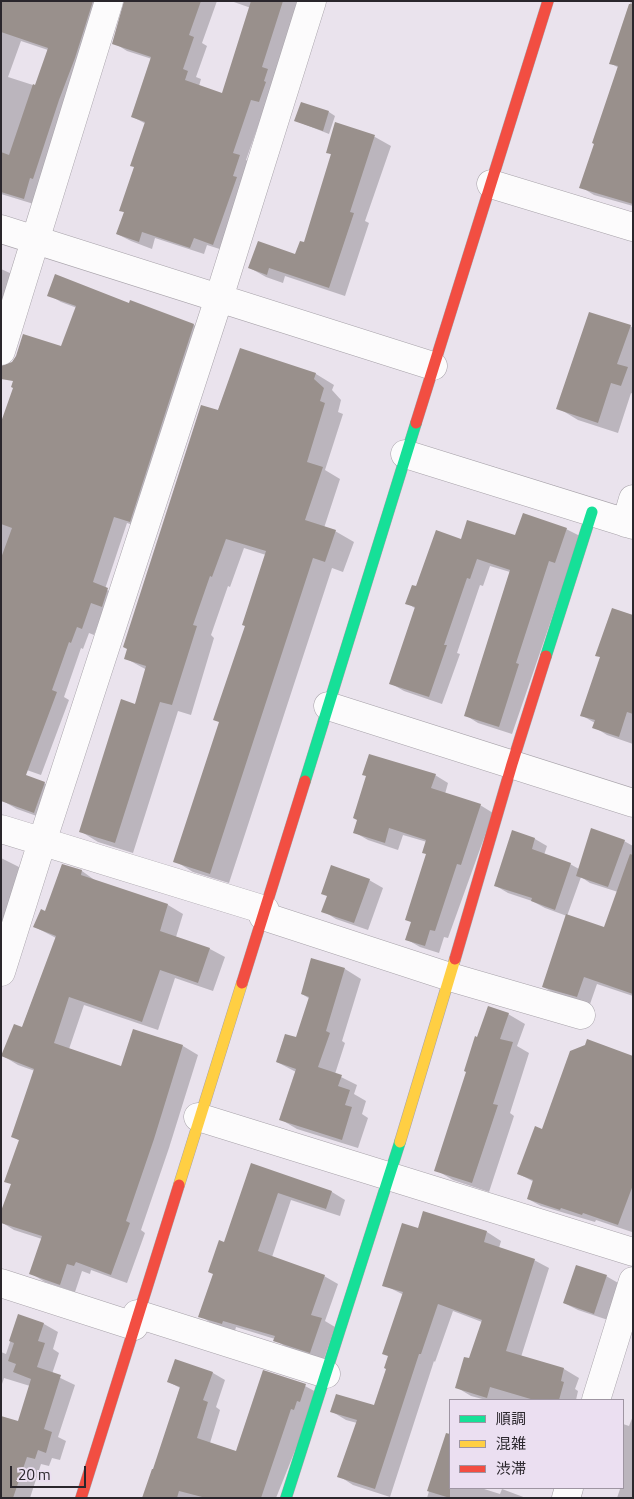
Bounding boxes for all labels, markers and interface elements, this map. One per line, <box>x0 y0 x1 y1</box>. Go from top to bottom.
legend <box>449 1399 624 1489</box>
text: 順調 <box>496 1407 526 1430</box>
text: 混雑 <box>496 1432 526 1455</box>
scale bar <box>12 1456 89 1488</box>
text: 渋滞 <box>496 1457 526 1480</box>
text: 20 m <box>18 1463 51 1486</box>

